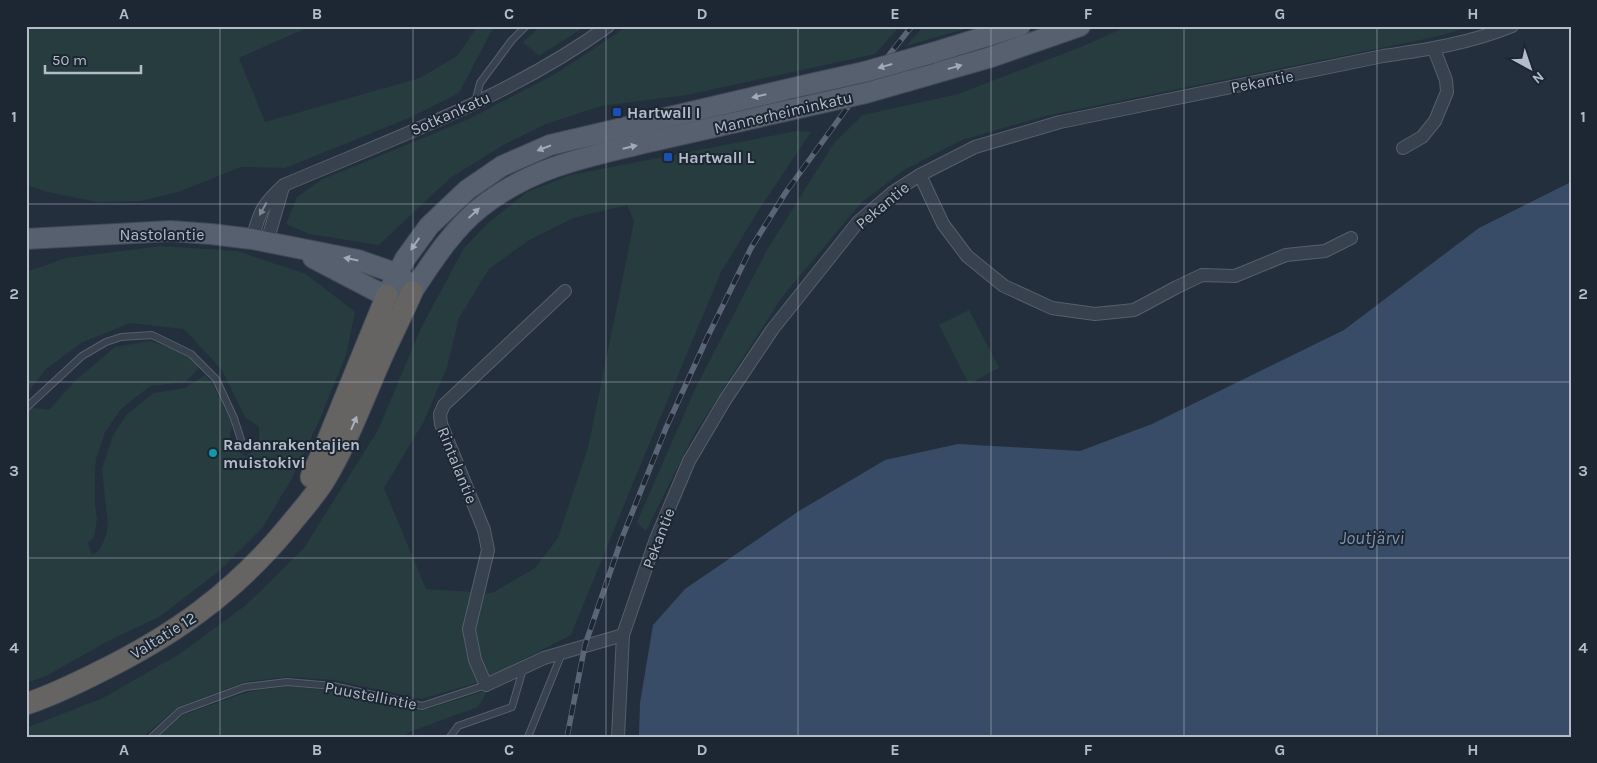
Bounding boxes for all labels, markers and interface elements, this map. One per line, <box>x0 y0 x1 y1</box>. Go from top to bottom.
text: A <box>119 4 129 23</box>
text: B <box>312 4 322 23</box>
text: C <box>504 4 514 23</box>
text: D <box>697 4 708 23</box>
text: E <box>890 4 900 23</box>
text: F <box>1084 4 1093 23</box>
text: G <box>1275 4 1285 23</box>
text: H <box>1467 4 1479 23</box>
scale bar <box>45 42 141 74</box>
north arrow <box>1504 42 1554 92</box>
text: 50 m <box>52 51 87 69</box>
one-way arrow <box>877 63 892 71</box>
one-way arrow <box>948 63 963 71</box>
street label: Pekantie <box>1229 66 1295 97</box>
text: N <box>1529 68 1547 87</box>
street label: Sotkankatu <box>407 87 493 140</box>
street label: Mannerheiminkatu <box>712 87 854 138</box>
one-way arrow <box>751 92 766 100</box>
place label: Hartwall I <box>627 103 700 122</box>
marker: Hartwall I <box>611 106 623 118</box>
text: 1 <box>11 107 17 126</box>
text: 1 <box>1580 107 1586 126</box>
one-way arrow <box>623 143 638 151</box>
one-way arrow <box>536 145 551 152</box>
place label: Hartwall L <box>678 148 755 167</box>
marker: Hartwall L <box>662 151 674 163</box>
street label: Pekantie <box>852 178 913 233</box>
one-way arrow <box>259 201 267 216</box>
one-way arrow <box>468 207 480 219</box>
street label: Nastolantie <box>120 225 204 244</box>
one-way arrow <box>410 237 420 250</box>
one-way arrow <box>343 255 359 263</box>
text: 2 <box>9 284 19 303</box>
text: 2 <box>1578 284 1588 303</box>
one-way arrow <box>350 416 358 430</box>
street label: Rintalantie <box>434 424 482 506</box>
place label: Radanrakentajien muistokivi <box>223 435 360 472</box>
marker: Radanrakentajien muistokivi <box>207 447 219 459</box>
text: 3 <box>9 461 19 480</box>
text: 3 <box>1578 461 1588 480</box>
street label: Pekantie <box>638 505 679 571</box>
water label: Joutjärvi <box>1340 527 1404 549</box>
street label: Valtatie 12 <box>127 608 200 663</box>
text: 4 <box>9 638 19 657</box>
text: 4 <box>1578 638 1588 657</box>
street label: Puustellintie <box>323 677 418 714</box>
text: A <box>119 740 129 759</box>
text: B <box>312 740 322 759</box>
text: C <box>504 740 514 759</box>
text: D <box>697 740 708 759</box>
text: E <box>890 740 900 759</box>
text: F <box>1084 740 1093 759</box>
text: G <box>1275 740 1285 759</box>
text: H <box>1467 740 1479 759</box>

